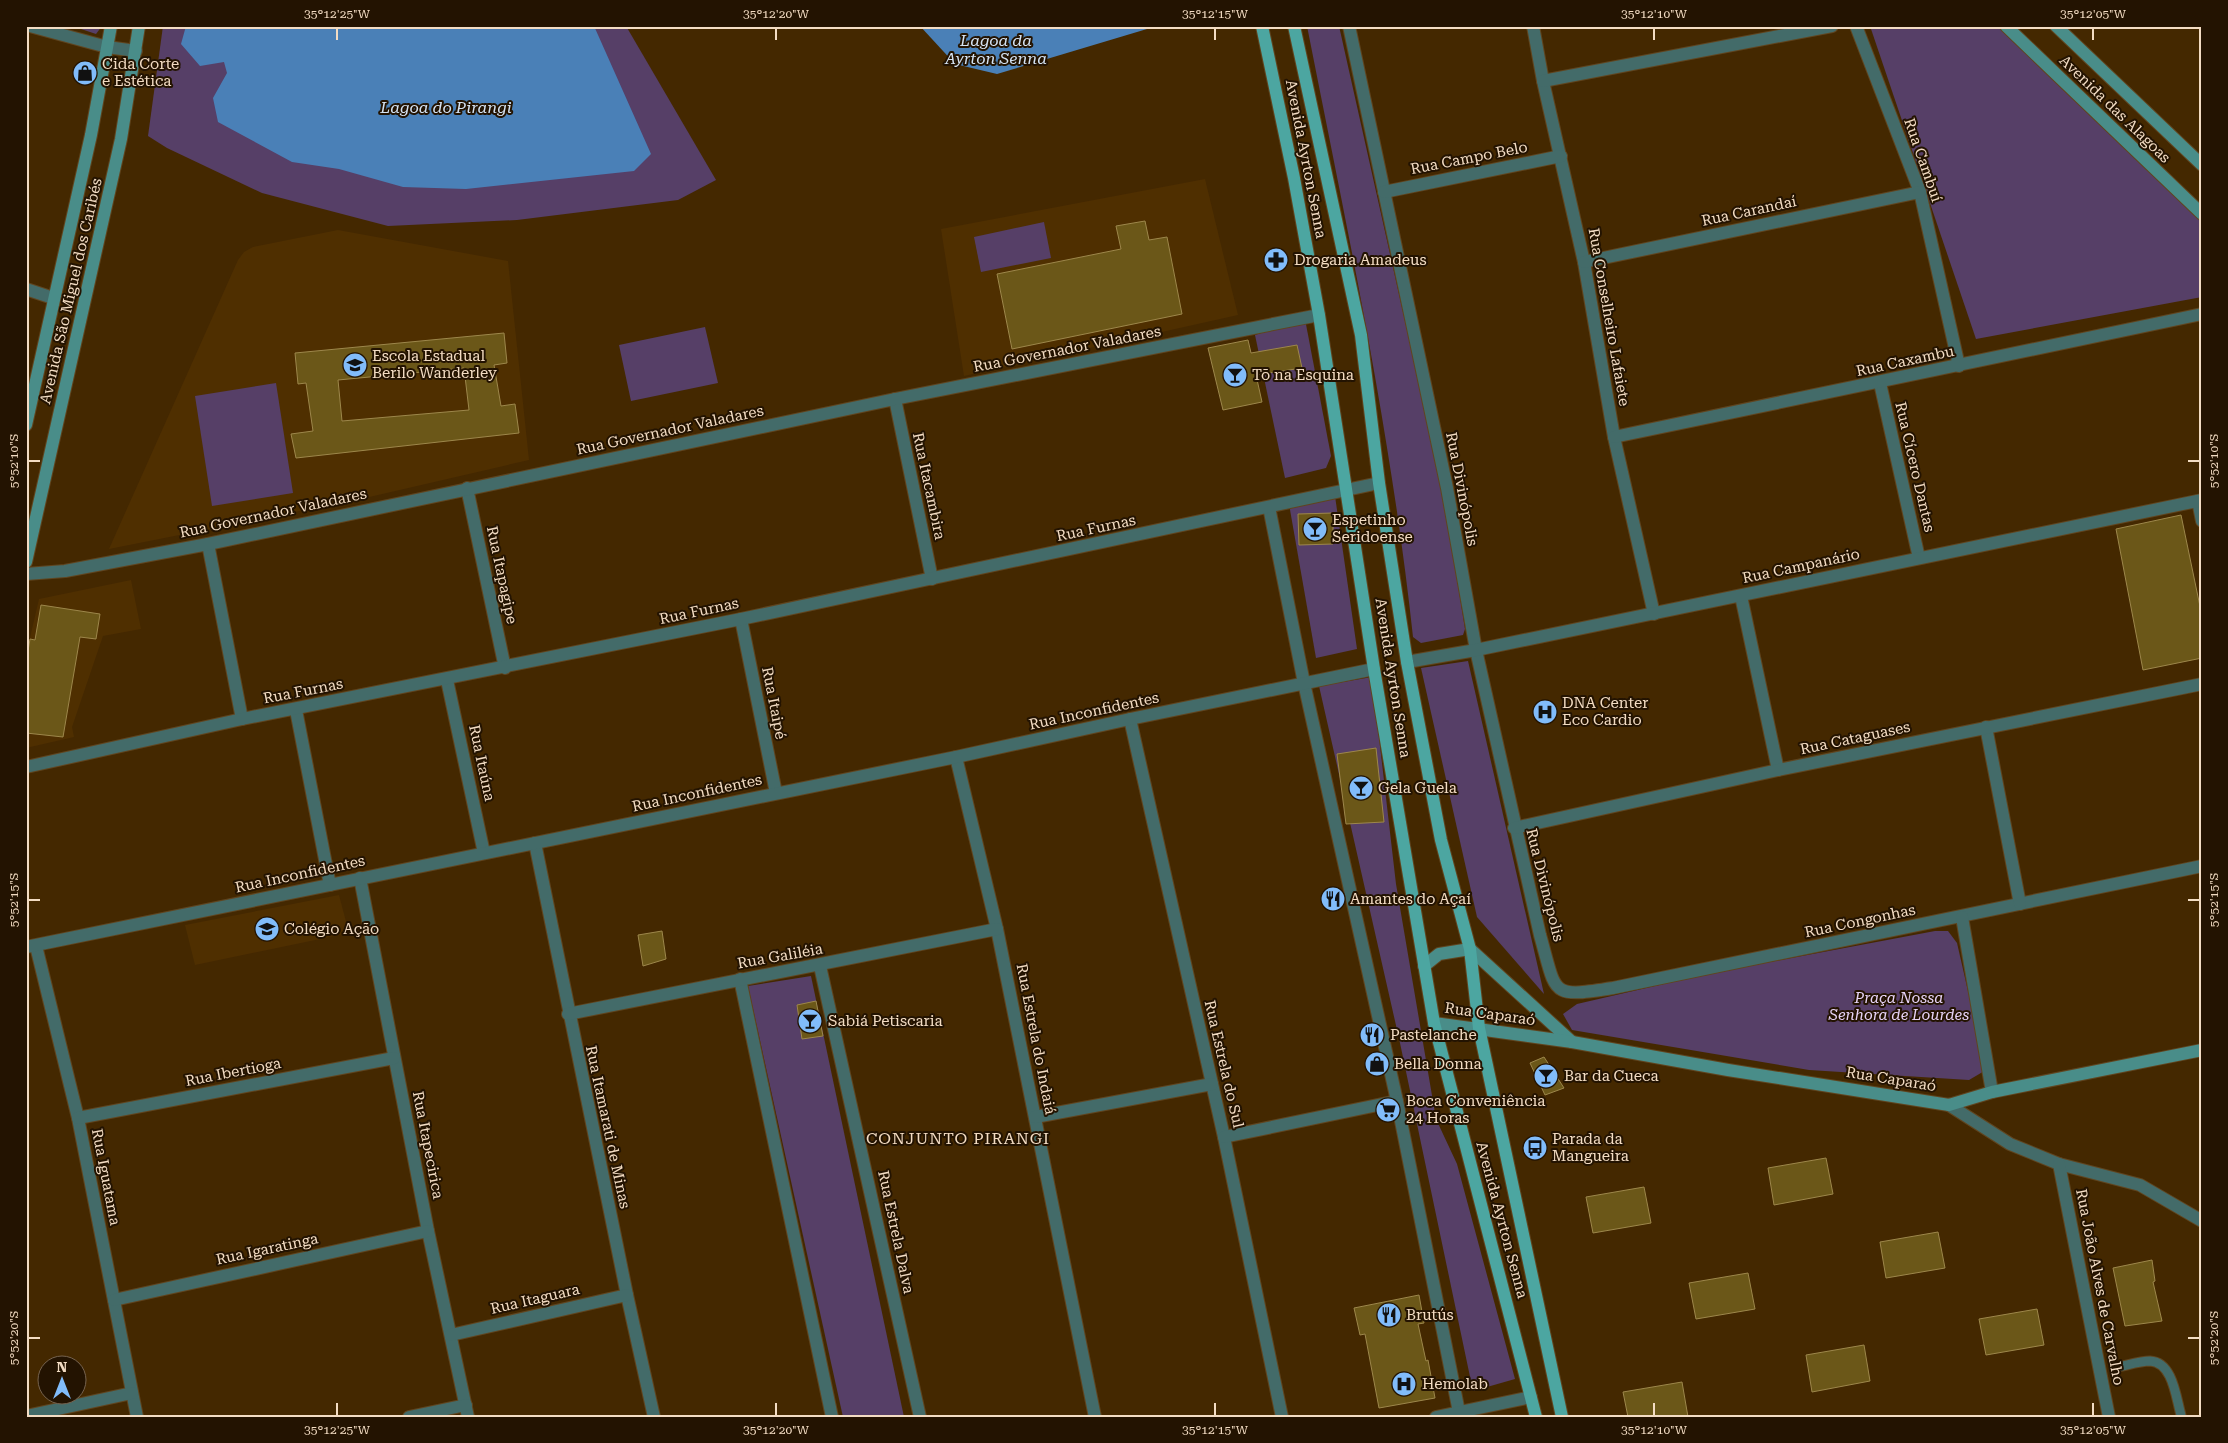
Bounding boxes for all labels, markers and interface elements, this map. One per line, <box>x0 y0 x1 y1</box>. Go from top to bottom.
text: 35°12'25"W <box>304 7 371 21</box>
text: 35°12'20"W <box>743 7 810 21</box>
text: 35°12'15"W <box>1182 7 1249 21</box>
text: 35°12'10"W <box>1621 7 1688 21</box>
text: 35°12'05"W <box>2060 7 2127 21</box>
water label: Lagoa da Ayrton Senna <box>944 31 1047 68</box>
street label: Avenida das Alagoas <box>2056 51 2174 167</box>
place label: Cida Corte e Estética <box>102 55 179 90</box>
shop icon: Cida Corte e Estética <box>72 60 98 86</box>
street label: Avenida Ayrton Senna <box>1282 78 1330 240</box>
water label: Lagoa do Pirangi <box>379 98 512 117</box>
street label: Rua Cambuí <box>1900 116 1946 205</box>
street label: Rua Campo Belo <box>1409 138 1529 178</box>
street label: Avenida São Miguel dos Caribés <box>36 176 106 406</box>
street label: Rua Carandaí <box>1700 192 1798 230</box>
street label: Rua Conselheiro Lafaiete <box>1584 226 1634 408</box>
pharmacy icon: Drogaria Amadeus <box>1263 247 1289 273</box>
place label: Drogaria Amadeus <box>1294 251 1427 269</box>
street label: Rua Governador Valadares <box>972 322 1162 376</box>
street label: Rua Caxambu <box>1854 342 1956 380</box>
place label: Escola Estadual Berilo Wanderley <box>372 347 497 382</box>
school or university icon: Escola Estadual Berilo Wanderley <box>342 352 368 378</box>
bar icon: Tō na Esquina <box>1222 362 1248 388</box>
place label: Tō na Esquina <box>1252 366 1354 384</box>
street label: Rua Cícero Dantas <box>1891 400 1939 534</box>
street label: Rua Governador Valadares <box>575 401 765 459</box>
street label: Rua Divinópolis <box>1442 430 1482 548</box>
street label: Rua Itacambira <box>909 431 949 541</box>
text: 5°52'10"S <box>7 434 21 488</box>
text: 5°52'10"S <box>2207 434 2221 488</box>
street label: Rua Governador Valadares <box>178 484 368 542</box>
street label: Rua Furnas <box>1055 511 1137 545</box>
place label: Espetinho Seridoense <box>1332 511 1413 546</box>
bar icon: Espetinho Seridoense <box>1302 516 1328 542</box>
street label: Rua Itapagipe <box>483 524 521 626</box>
street label: Rua Campanário <box>1741 545 1861 587</box>
street label: Rua Furnas <box>658 594 740 628</box>
street label: Avenida Ayrton Senna <box>1371 597 1415 759</box>
street label: Rua Itaipé <box>758 665 790 741</box>
street label: Rua Furnas <box>262 674 344 708</box>
street label: Rua Inconfidentes <box>1027 688 1161 734</box>
place label: DNA Center Eco Cardio <box>1562 694 1648 729</box>
hospital icon: DNA Center Eco Cardio <box>1532 699 1558 725</box>
street label: Rua Cataguases <box>1798 718 1912 758</box>
street label: Rua Itaúna <box>465 723 499 803</box>
street label: Rua Inconfidentes <box>630 770 764 816</box>
bar icon: Gela Guela <box>1348 775 1374 801</box>
place label: Gela Guela <box>1378 779 1457 797</box>
street label: Rua Divinópolis <box>1522 827 1568 943</box>
street label: Rua Inconfidentes <box>233 851 367 897</box>
text: 5°52'15"S <box>7 873 21 927</box>
text: 5°52'15"S <box>2207 873 2221 927</box>
restaurant icon: Amantes do Açaí <box>1320 886 1346 912</box>
place label: Amantes do Açaí <box>1350 890 1471 908</box>
street label: Rua Congonhas <box>1803 900 1917 942</box>
school or university icon: Colégio Ação <box>254 916 280 942</box>
place label: Colégio Ação <box>284 920 379 938</box>
street label: Rua Galiléia <box>736 940 824 972</box>
street label: Rua Estrela do Indaiá <box>1013 962 1059 1116</box>
park label: Praça Nossa Senhora de Lourdes <box>1828 989 1969 1024</box>
street label: Rua Estrela do Sul <box>1201 998 1248 1130</box>
street label: Rua Caparaó <box>1444 999 1536 1029</box>
bar icon: Sabiá Petiscaria <box>797 1008 823 1034</box>
place label: Sabiá Petiscaria <box>828 1012 943 1030</box>
restaurant icon: Pastelanche <box>1359 1022 1385 1048</box>
place label: Pastelanche <box>1390 1026 1477 1044</box>
street label: Rua Itamarati de Minas <box>582 1044 634 1210</box>
shop icon: Bella Donna <box>1364 1051 1390 1077</box>
street label: Rua Ibertioga <box>184 1054 282 1090</box>
place label: Bella Donna <box>1394 1055 1482 1073</box>
bar icon: Bar da Cueca <box>1533 1063 1559 1089</box>
street label: Rua Caparaó <box>1845 1063 1937 1095</box>
place label: Bar da Cueca <box>1564 1067 1659 1085</box>
street label: Rua Itapecirica <box>409 1090 447 1200</box>
place label: Boca Conveniência 24 Horas <box>1406 1092 1546 1127</box>
supermarket icon: Boca Conveniência 24 Horas <box>1375 1097 1401 1123</box>
street label: Rua Iguatama <box>88 1127 124 1227</box>
district label: CONJUNTO PIRANGI <box>866 1129 1050 1148</box>
place label: Parada da Mangueira <box>1552 1130 1629 1165</box>
bus stop icon: Parada da Mangueira <box>1522 1135 1548 1161</box>
street label: Avenida Ayrton Senna <box>1472 1140 1532 1300</box>
street label: Rua Estrela Dalva <box>874 1169 918 1295</box>
street label: Rua João Alves de Carvalho <box>2072 1187 2128 1387</box>
street label: Rua Igaratinga <box>214 1229 320 1269</box>
street label: Rua Itaguara <box>489 1280 581 1318</box>
restaurant icon: Brutu´s <box>1376 1302 1402 1328</box>
place label: Brutu´s <box>1406 1306 1454 1324</box>
text: 5°52'20"S <box>7 1311 21 1365</box>
text: 5°52'20"S <box>2207 1311 2221 1365</box>
north arrow <box>38 1356 88 1406</box>
text: N <box>57 1359 68 1375</box>
hospital icon: Hemolab <box>1391 1371 1417 1397</box>
place label: Hemolab <box>1422 1375 1488 1393</box>
text: 35°12'25"W <box>304 1423 371 1437</box>
text: 35°12'20"W <box>743 1423 810 1437</box>
text: 35°12'15"W <box>1182 1423 1249 1437</box>
text: 35°12'10"W <box>1621 1423 1688 1437</box>
text: 35°12'05"W <box>2060 1423 2127 1437</box>

